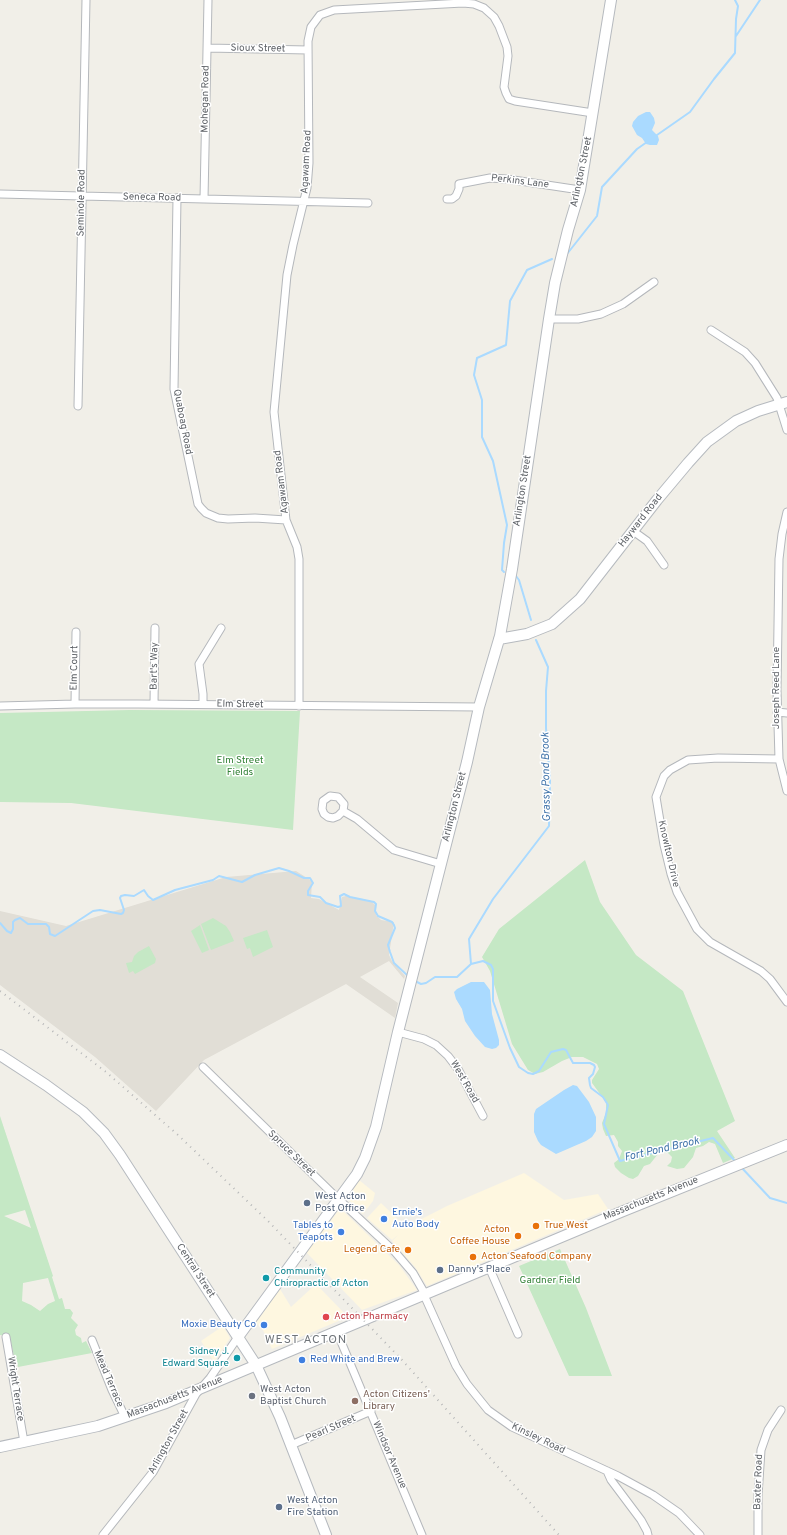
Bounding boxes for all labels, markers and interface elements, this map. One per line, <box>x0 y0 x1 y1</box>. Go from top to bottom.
street label: Sioux Street <box>230 43 286 55</box>
street label: Mohegan Road <box>199 65 213 133</box>
street label: Agawam Road <box>299 130 315 194</box>
street label: Arlington Street <box>569 136 595 208</box>
street label: Seminole Road <box>75 169 89 237</box>
street label: Perkins Lane <box>490 172 550 192</box>
street label: Seneca Road <box>123 191 181 205</box>
street label: Quaboag Road <box>170 388 194 456</box>
street label: Agawam Road <box>272 450 292 514</box>
street label: Arlington Street <box>511 455 535 527</box>
street label: Hayward Road <box>616 492 666 550</box>
street label: Bart's Way <box>149 642 161 690</box>
street label: Elm Court <box>69 645 81 691</box>
street label: Joseph Reed Lane <box>771 647 783 729</box>
street label: Elm Street <box>216 699 264 711</box>
water label: Grassy Pond Brook <box>540 732 554 822</box>
park label: Elm Street Fields <box>217 755 263 778</box>
street label: Arlington Street <box>440 771 470 843</box>
street label: Knowlton Drive <box>654 819 682 889</box>
street label: West Road <box>447 1058 481 1106</box>
street label: Spruce Street <box>265 1128 317 1180</box>
water label: Fort Pond Brook <box>623 1135 701 1165</box>
street label: Massachusetts Avenue <box>602 1174 700 1224</box>
place label: West Acton Post Office <box>315 1191 366 1214</box>
marker: West Acton Post Office <box>302 1198 312 1208</box>
place label: Ernie's Auto Body <box>392 1207 439 1230</box>
marker: Ernie's Auto Body <box>379 1214 389 1224</box>
place label: Tables to Teapots <box>293 1220 333 1244</box>
place label: True West <box>544 1220 588 1232</box>
marker: True West <box>531 1221 541 1231</box>
place label: Acton Coffee House <box>450 1224 510 1248</box>
marker: Tables to Teapots <box>336 1227 346 1237</box>
marker: Acton Coffee House <box>513 1231 523 1241</box>
street label: Central Street <box>173 1242 217 1300</box>
place label: Legend Cafe <box>344 1244 400 1256</box>
marker: Legend Cafe <box>403 1245 413 1255</box>
place label: Acton Seafood Company <box>481 1251 591 1263</box>
marker: Acton Seafood Company <box>468 1252 478 1262</box>
place label: Danny's Place <box>448 1264 511 1276</box>
marker: Danny's Place <box>435 1265 445 1275</box>
place label: Community Chiropractic of Acton <box>274 1266 368 1290</box>
marker: Community Chiropractic of Acton <box>261 1273 271 1283</box>
park label: Gardner Field <box>520 1275 580 1287</box>
place label: Acton Pharmacy <box>334 1311 408 1323</box>
marker: Acton Pharmacy <box>321 1312 331 1322</box>
place label: Moxie Beauty Co <box>181 1319 256 1331</box>
marker: Moxie Beauty Co <box>259 1320 269 1330</box>
district label: WEST ACTON <box>265 1334 347 1348</box>
place label: Sidney J. Edward Square <box>162 1346 229 1370</box>
street label: Mead Terrace <box>91 1349 125 1409</box>
marker: Sidney J. Edward Square <box>232 1353 242 1363</box>
place label: Red White and Brew <box>310 1354 400 1366</box>
marker: Red White and Brew <box>297 1355 307 1365</box>
street label: Wright Terrace <box>4 1356 26 1422</box>
street label: Massachusetts Avenue <box>125 1374 225 1422</box>
place label: West Acton Baptist Church <box>260 1384 326 1408</box>
place label: Acton Citizens' Library <box>363 1389 430 1412</box>
marker: West Acton Baptist Church <box>247 1391 257 1401</box>
marker: Acton Citizens' Library <box>350 1396 360 1406</box>
street label: Arlington Street <box>146 1408 192 1476</box>
street label: Pearl Street <box>304 1413 358 1445</box>
street label: Windsor Avenue <box>369 1419 409 1491</box>
street label: Kinsley Road <box>509 1421 567 1457</box>
street label: Baxter Road <box>752 1454 766 1510</box>
place label: West Acton Fire Station <box>287 1495 338 1518</box>
marker: West Acton Fire Station <box>274 1502 284 1512</box>

